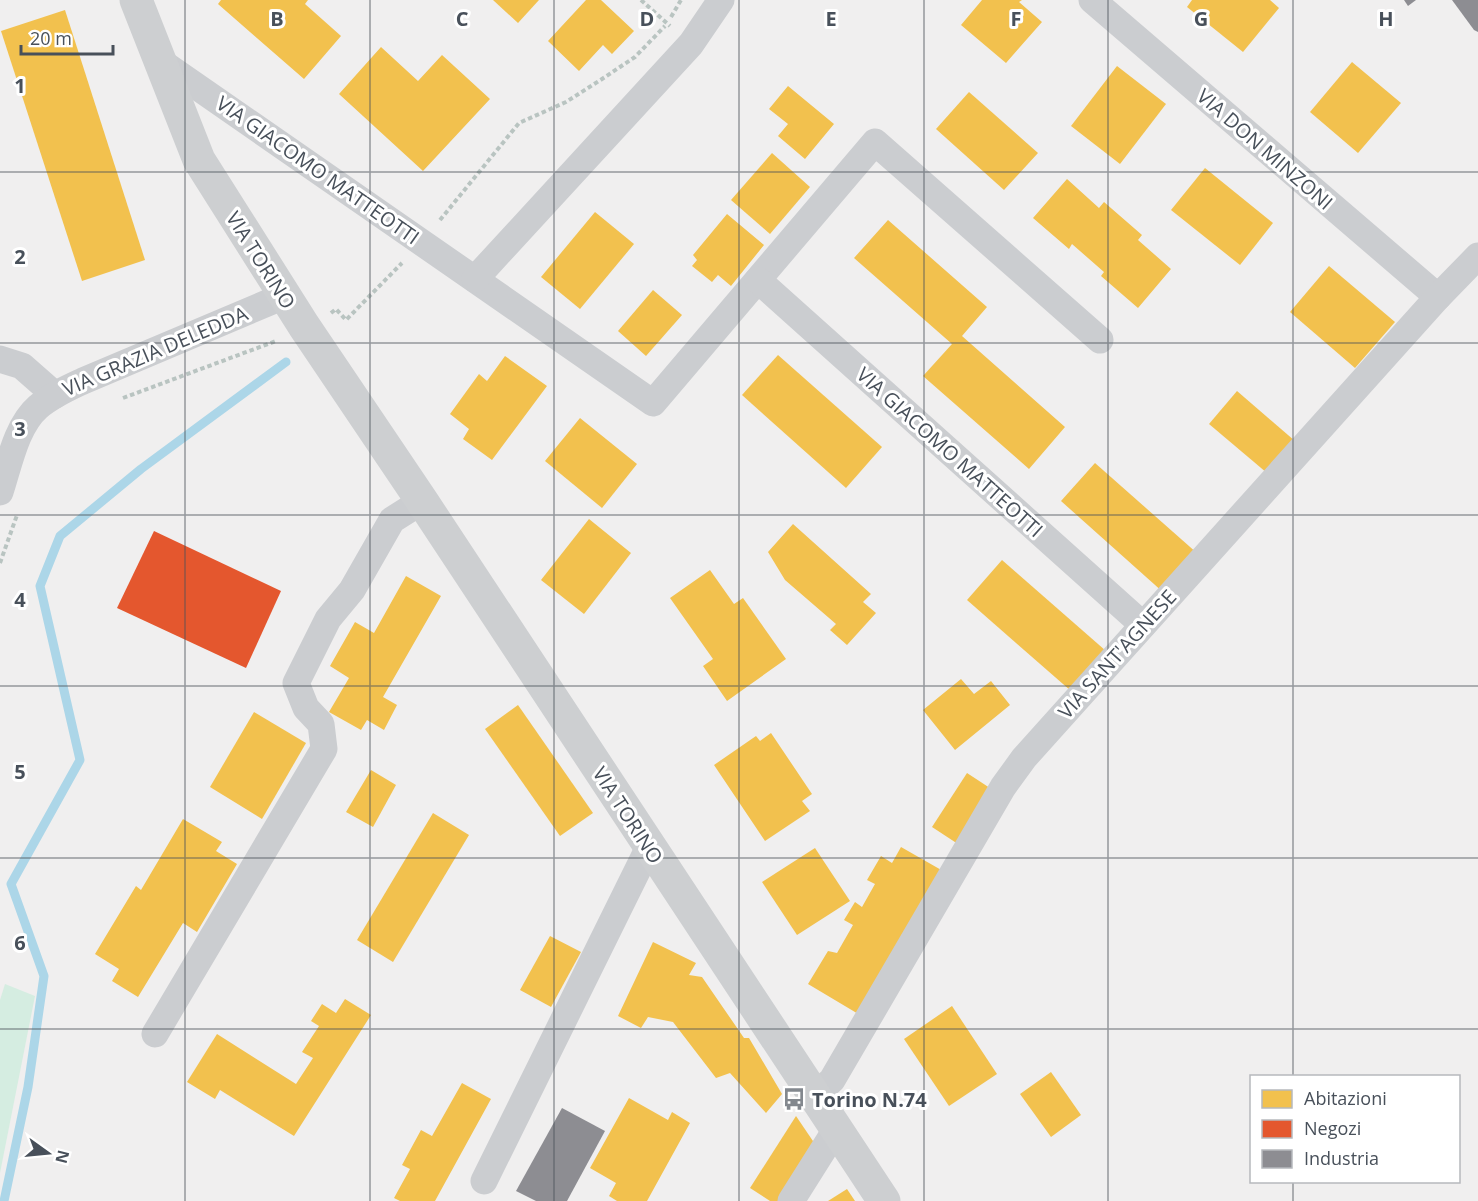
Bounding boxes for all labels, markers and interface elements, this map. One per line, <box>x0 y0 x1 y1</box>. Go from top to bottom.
text: B <box>270 5 284 32</box>
text: C <box>456 5 469 32</box>
text: D <box>640 5 654 32</box>
text: E <box>825 5 837 32</box>
text: F <box>1011 5 1021 32</box>
text: G <box>1194 5 1208 32</box>
text: H <box>1378 5 1394 32</box>
scale bar <box>21 18 112 56</box>
text: 20 m <box>30 26 72 50</box>
text: 1 <box>14 72 26 99</box>
street label: VIA DON MINZONI <box>1191 82 1339 216</box>
street label: VIA GIACOMO MATTEOTTI <box>211 90 425 250</box>
street label: VIA TORINO <box>220 206 302 314</box>
text: 2 <box>14 243 26 270</box>
street label: VIA GRAZIA DELEDDA <box>58 300 252 402</box>
street label: VIA GIACOMO MATTEOTTI <box>851 361 1049 543</box>
text: 3 <box>14 415 26 442</box>
street label: VIA SANT'AGNESE <box>1052 584 1182 724</box>
text: 4 <box>14 586 26 613</box>
text: 5 <box>14 758 26 785</box>
street label: VIA TORINO <box>587 761 669 869</box>
text: 6 <box>14 929 26 956</box>
legend <box>1250 1075 1460 1183</box>
bus stop icon: Torino N.74 <box>781 1086 807 1112</box>
place label: Torino N.74 <box>812 1086 927 1113</box>
text: Abitazioni <box>1304 1086 1387 1110</box>
text: Negozi <box>1304 1116 1361 1140</box>
north arrow <box>18 1123 78 1183</box>
text: Industria <box>1304 1146 1379 1170</box>
text: N <box>50 1148 75 1166</box>

